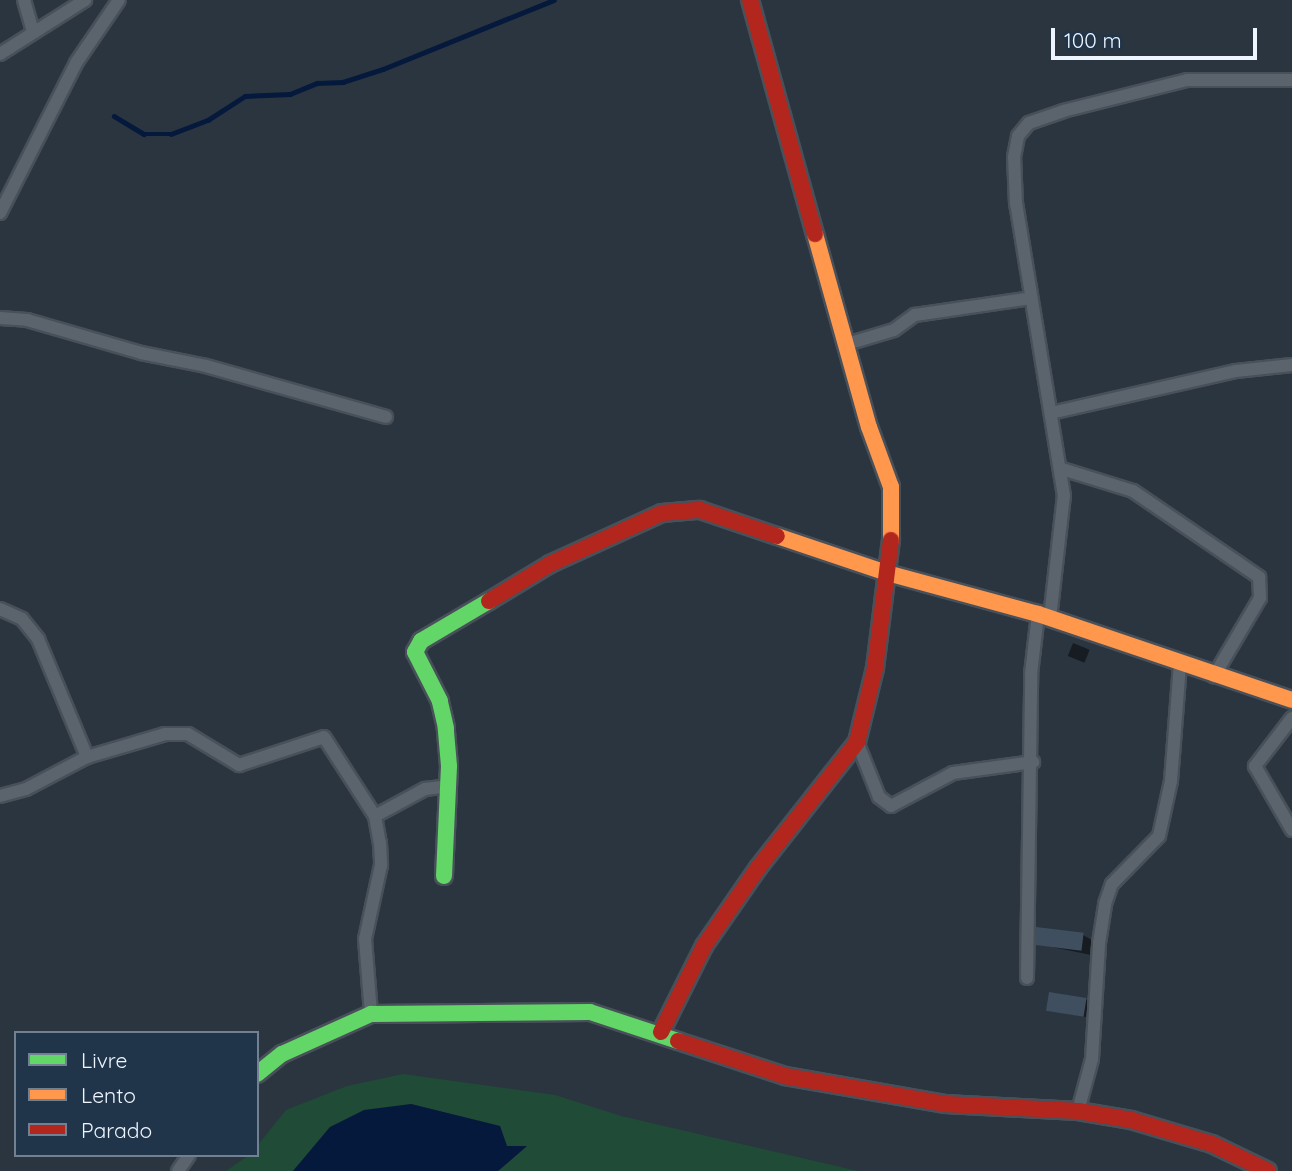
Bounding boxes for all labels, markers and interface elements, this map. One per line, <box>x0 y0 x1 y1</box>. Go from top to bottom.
scale bar <box>1054 14 1260 58</box>
text: 100 m <box>1064 27 1122 53</box>
legend <box>14 1031 259 1157</box>
text: Livre <box>81 1047 127 1073</box>
text: Lento <box>81 1082 136 1108</box>
text: Parado <box>81 1117 152 1143</box>

